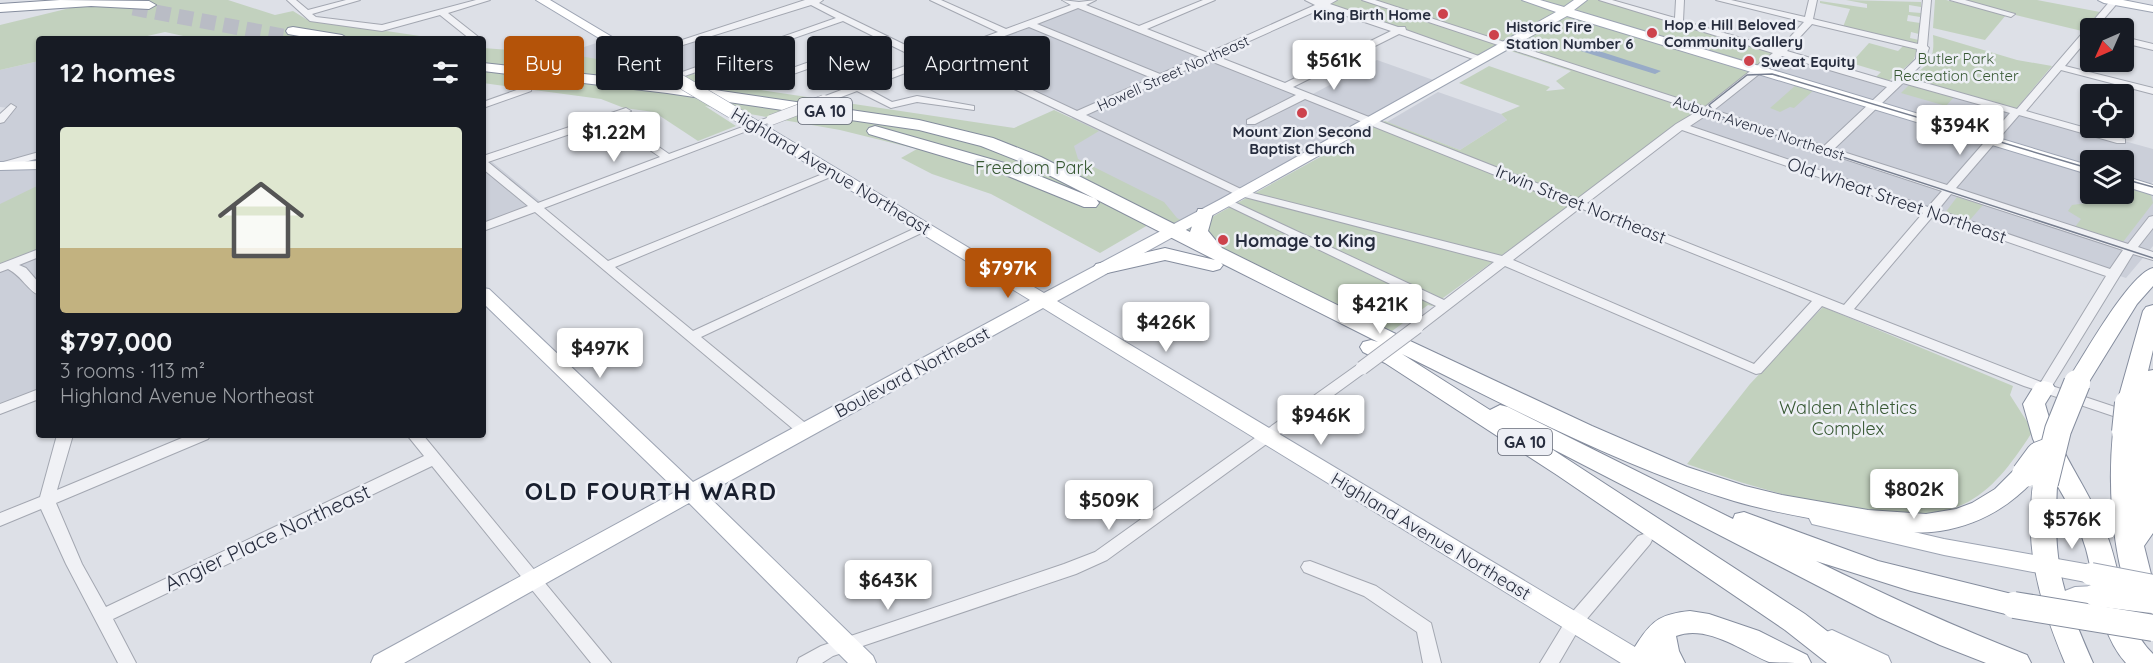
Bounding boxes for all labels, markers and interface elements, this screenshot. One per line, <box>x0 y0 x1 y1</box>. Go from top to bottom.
place label: King Birth Home <box>1313 5 1431 24</box>
marker: King Birth Home <box>1436 7 1450 21</box>
place label: Hop e Hill Beloved Community Gallery <box>1664 15 1803 51</box>
place label: Historic Fire Station Number 6 <box>1506 17 1634 53</box>
north arrow <box>2080 18 2134 72</box>
map controls <box>2080 18 2134 204</box>
marker: Hop e Hill Beloved Community Gallery <box>1645 26 1659 40</box>
marker: Historic Fire Station Number 6 <box>1487 28 1501 42</box>
street label: Howell Street Northeast <box>1094 31 1252 115</box>
chip: Buy <box>504 36 584 90</box>
chip: Rent <box>596 36 683 90</box>
chip: Filters <box>695 36 795 90</box>
chip: New <box>807 36 892 90</box>
chip: Apartment <box>904 36 1050 90</box>
pin: $561K <box>1292 40 1376 91</box>
text: $561K <box>1307 47 1362 72</box>
park label: Butler Park Recreation Center <box>1893 49 2019 85</box>
place label: Sweat Equity <box>1761 52 1855 71</box>
marker: Sweat Equity <box>1742 54 1756 68</box>
text: 12 homes <box>60 56 176 89</box>
icon: filters <box>429 56 462 89</box>
button: locate <box>2080 84 2134 138</box>
street label: Auburn Avenue Northeast <box>1671 91 1847 165</box>
road number: GA 10 <box>798 98 852 124</box>
street label: Highland Avenue Northeast <box>727 102 935 240</box>
pin: $394K <box>1918 105 2002 156</box>
marker: Mount Zion Second Baptist Church <box>1295 106 1309 120</box>
pin: $1.22M <box>565 112 663 163</box>
text: $394K <box>1931 112 1989 137</box>
text: $1.22M <box>582 119 646 144</box>
place label: Mount Zion Second Baptist Church <box>1233 122 1371 158</box>
button: layers <box>2080 150 2134 204</box>
street label: Old Wheat Street Northeast <box>1784 152 2010 248</box>
park label: Freedom Park <box>975 156 1093 179</box>
street label: Irwin Street Northeast <box>1492 159 1670 249</box>
icon: home <box>207 166 315 274</box>
place label: Homage to King <box>1235 229 1376 252</box>
marker: Homage to King <box>1216 233 1230 247</box>
pin: $797K <box>966 248 1050 299</box>
text: $797K <box>979 255 1037 280</box>
pin: $421K <box>1338 284 1422 335</box>
text: $421K <box>1352 291 1408 316</box>
pin: $426K <box>1124 302 1208 353</box>
text: $426K <box>1136 309 1196 334</box>
street label: Boulevard Northeast <box>830 321 994 423</box>
text: $797,000 <box>60 325 172 358</box>
pin: $497K <box>558 328 642 379</box>
text: $497K <box>571 335 629 360</box>
text: 3 rooms · 113 m² <box>60 358 205 383</box>
text: Highland Avenue Northeast <box>60 383 314 408</box>
pin: $946K <box>1279 395 1363 446</box>
park label: Walden Athletics Complex <box>1779 396 1917 440</box>
text: $946K <box>1291 402 1351 427</box>
road number: GA 10 <box>1498 429 1552 455</box>
street label: Highland Avenue Northeast <box>1327 467 1535 605</box>
pin: $802K <box>1872 469 1956 520</box>
district label: OLD FOURTH WARD <box>525 476 777 506</box>
text: $802K <box>1884 476 1944 501</box>
street label: Angier Place Northeast <box>160 478 374 596</box>
pin: $509K <box>1067 480 1151 531</box>
text: $509K <box>1079 487 1139 512</box>
pin: $576K <box>2030 499 2114 550</box>
text: $576K <box>2043 506 2101 531</box>
pin: $643K <box>846 560 930 611</box>
text: $643K <box>859 567 917 592</box>

